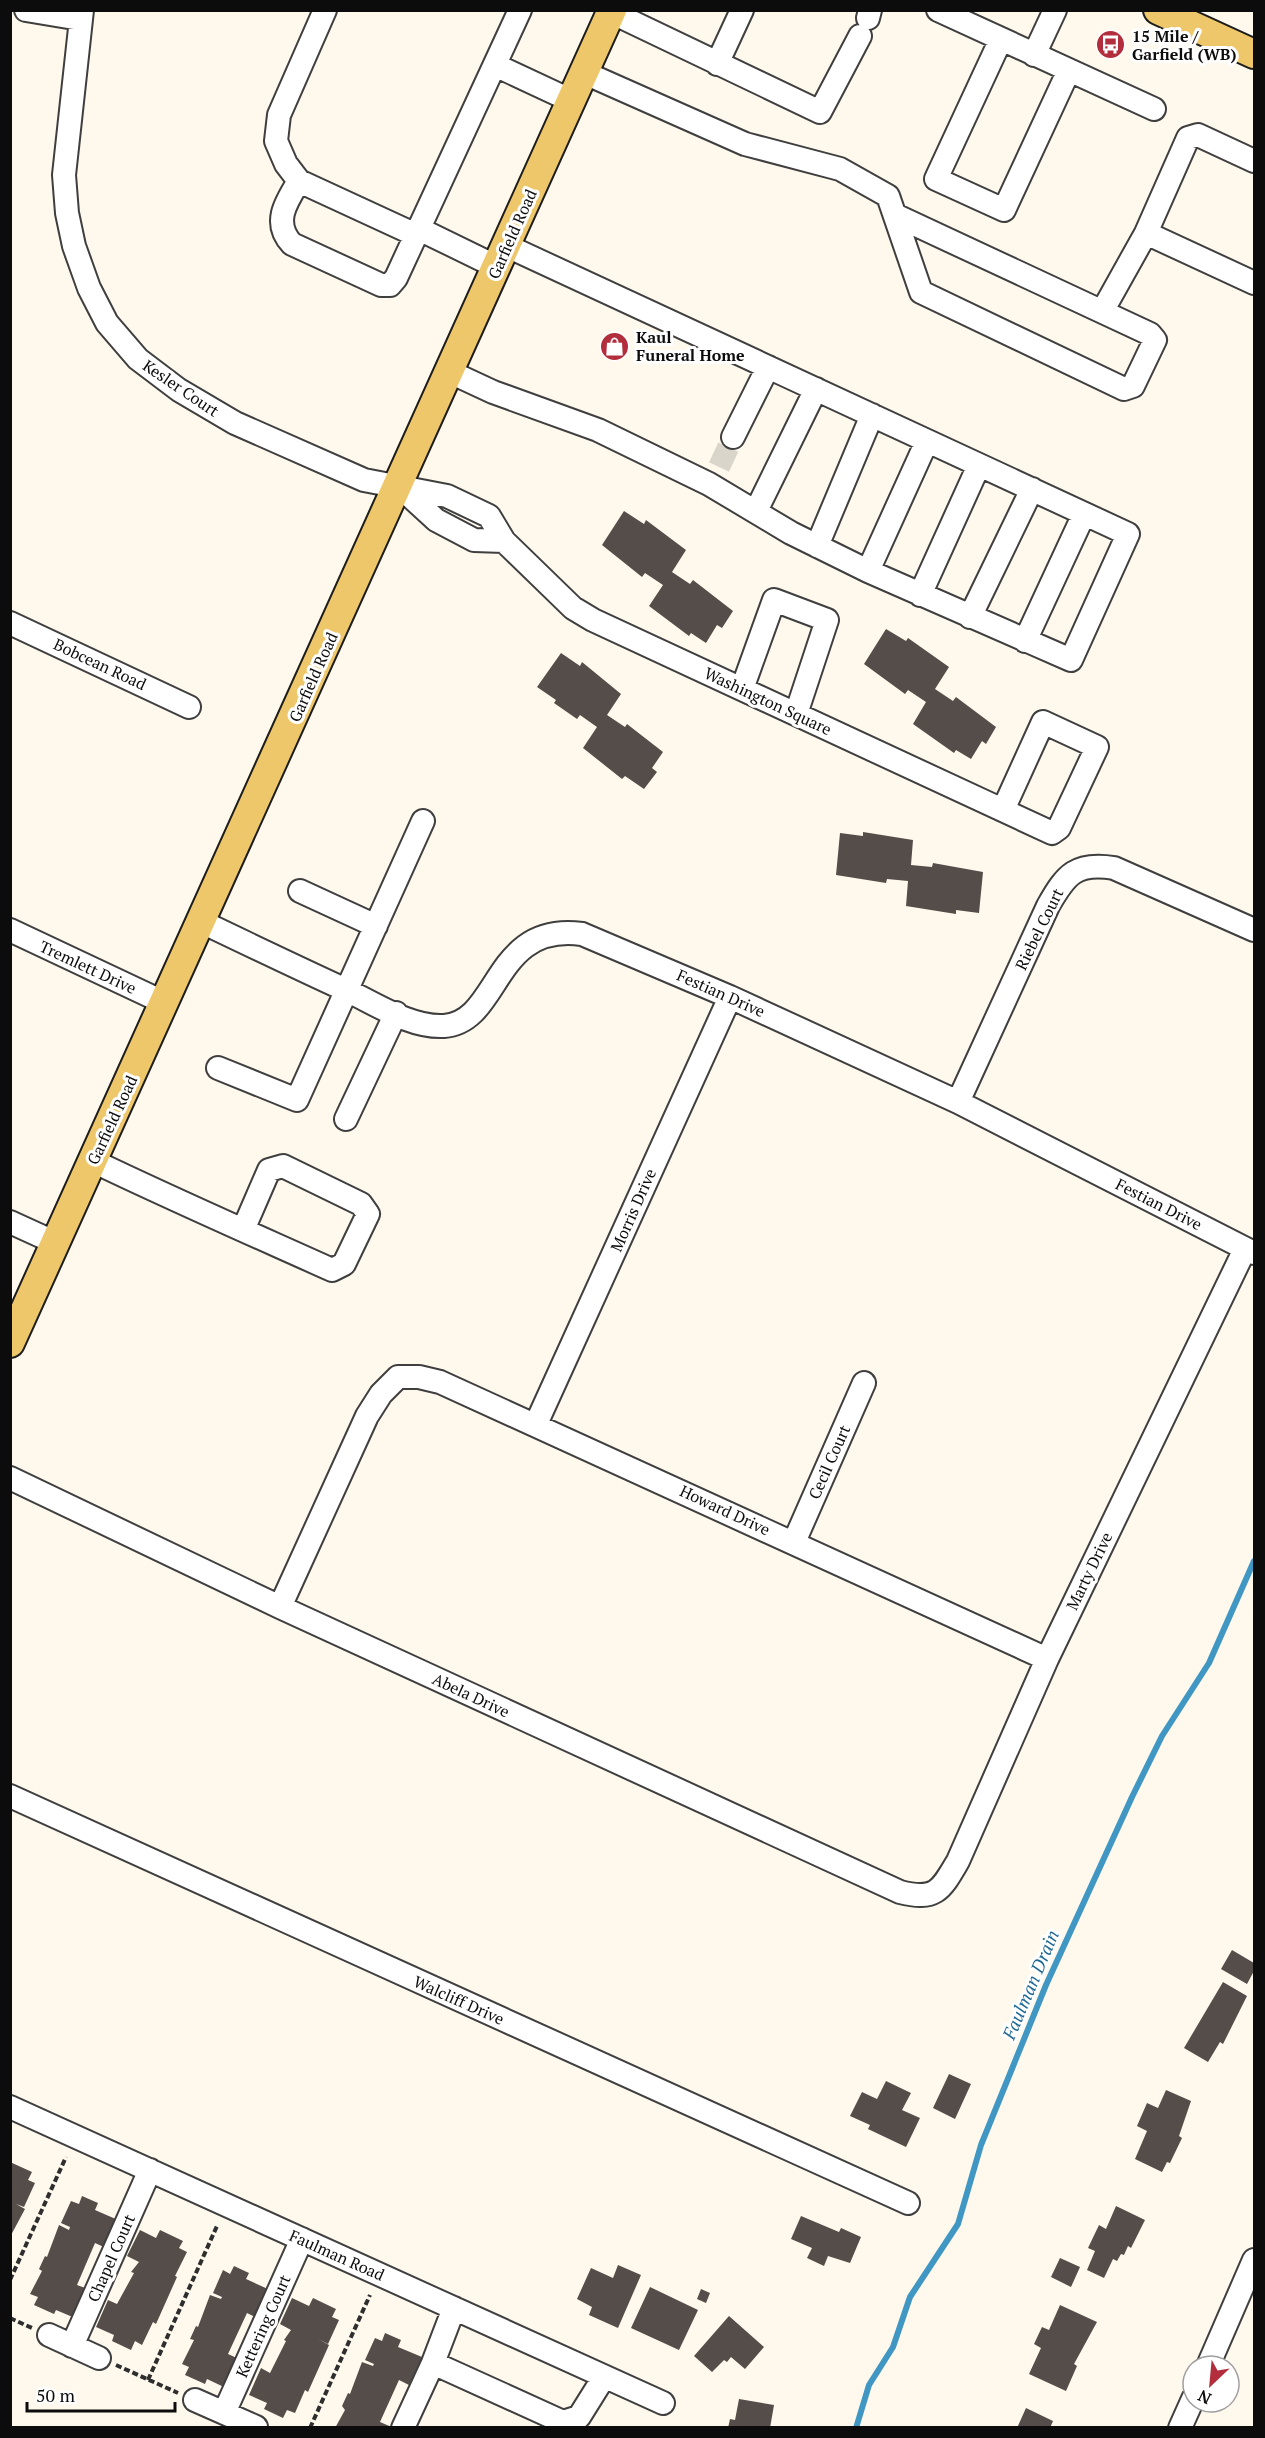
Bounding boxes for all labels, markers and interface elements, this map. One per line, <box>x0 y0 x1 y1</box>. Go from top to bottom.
place label: 15 Mile / Garfield (WB) <box>1132 25 1236 65</box>
bus stop icon: 15 Mile / Garfield (WB) <box>1095 29 1127 61</box>
street label: Garfield Road <box>482 185 542 282</box>
place label: Kaul Funeral Home <box>636 326 745 366</box>
shop icon: Kaul Funeral Home <box>599 330 631 362</box>
street label: Kesler Court <box>139 354 223 422</box>
street label: Garfield Road <box>283 628 343 725</box>
street label: Bobcean Road <box>50 633 150 695</box>
street label: Washington Square <box>701 662 835 740</box>
street label: Riebel Court <box>1010 884 1068 974</box>
street label: Tremlett Drive <box>36 935 140 999</box>
street label: Festian Drive <box>674 964 768 1022</box>
street label: Garfield Road <box>82 1072 142 1168</box>
street label: Morris Drive <box>605 1165 661 1255</box>
street label: Festian Drive <box>1112 1173 1206 1235</box>
street label: Cecil Court <box>803 1421 855 1503</box>
street label: Howard Drive <box>676 1480 774 1540</box>
street label: Marty Drive <box>1061 1528 1117 1614</box>
street label: Abela Drive <box>429 1668 513 1722</box>
water label: Faulman Drain <box>996 1926 1064 2044</box>
street label: Walcliff Drive <box>410 1970 508 2030</box>
street label: Chapel Court <box>82 2211 140 2305</box>
street label: Faulman Road <box>286 2224 388 2286</box>
street label: Kettering Court <box>231 2271 296 2381</box>
north arrow <box>1181 2354 1241 2414</box>
scale bar <box>27 2375 176 2413</box>
text: 50 m <box>36 2383 76 2407</box>
text: N <box>1194 2385 1215 2410</box>

